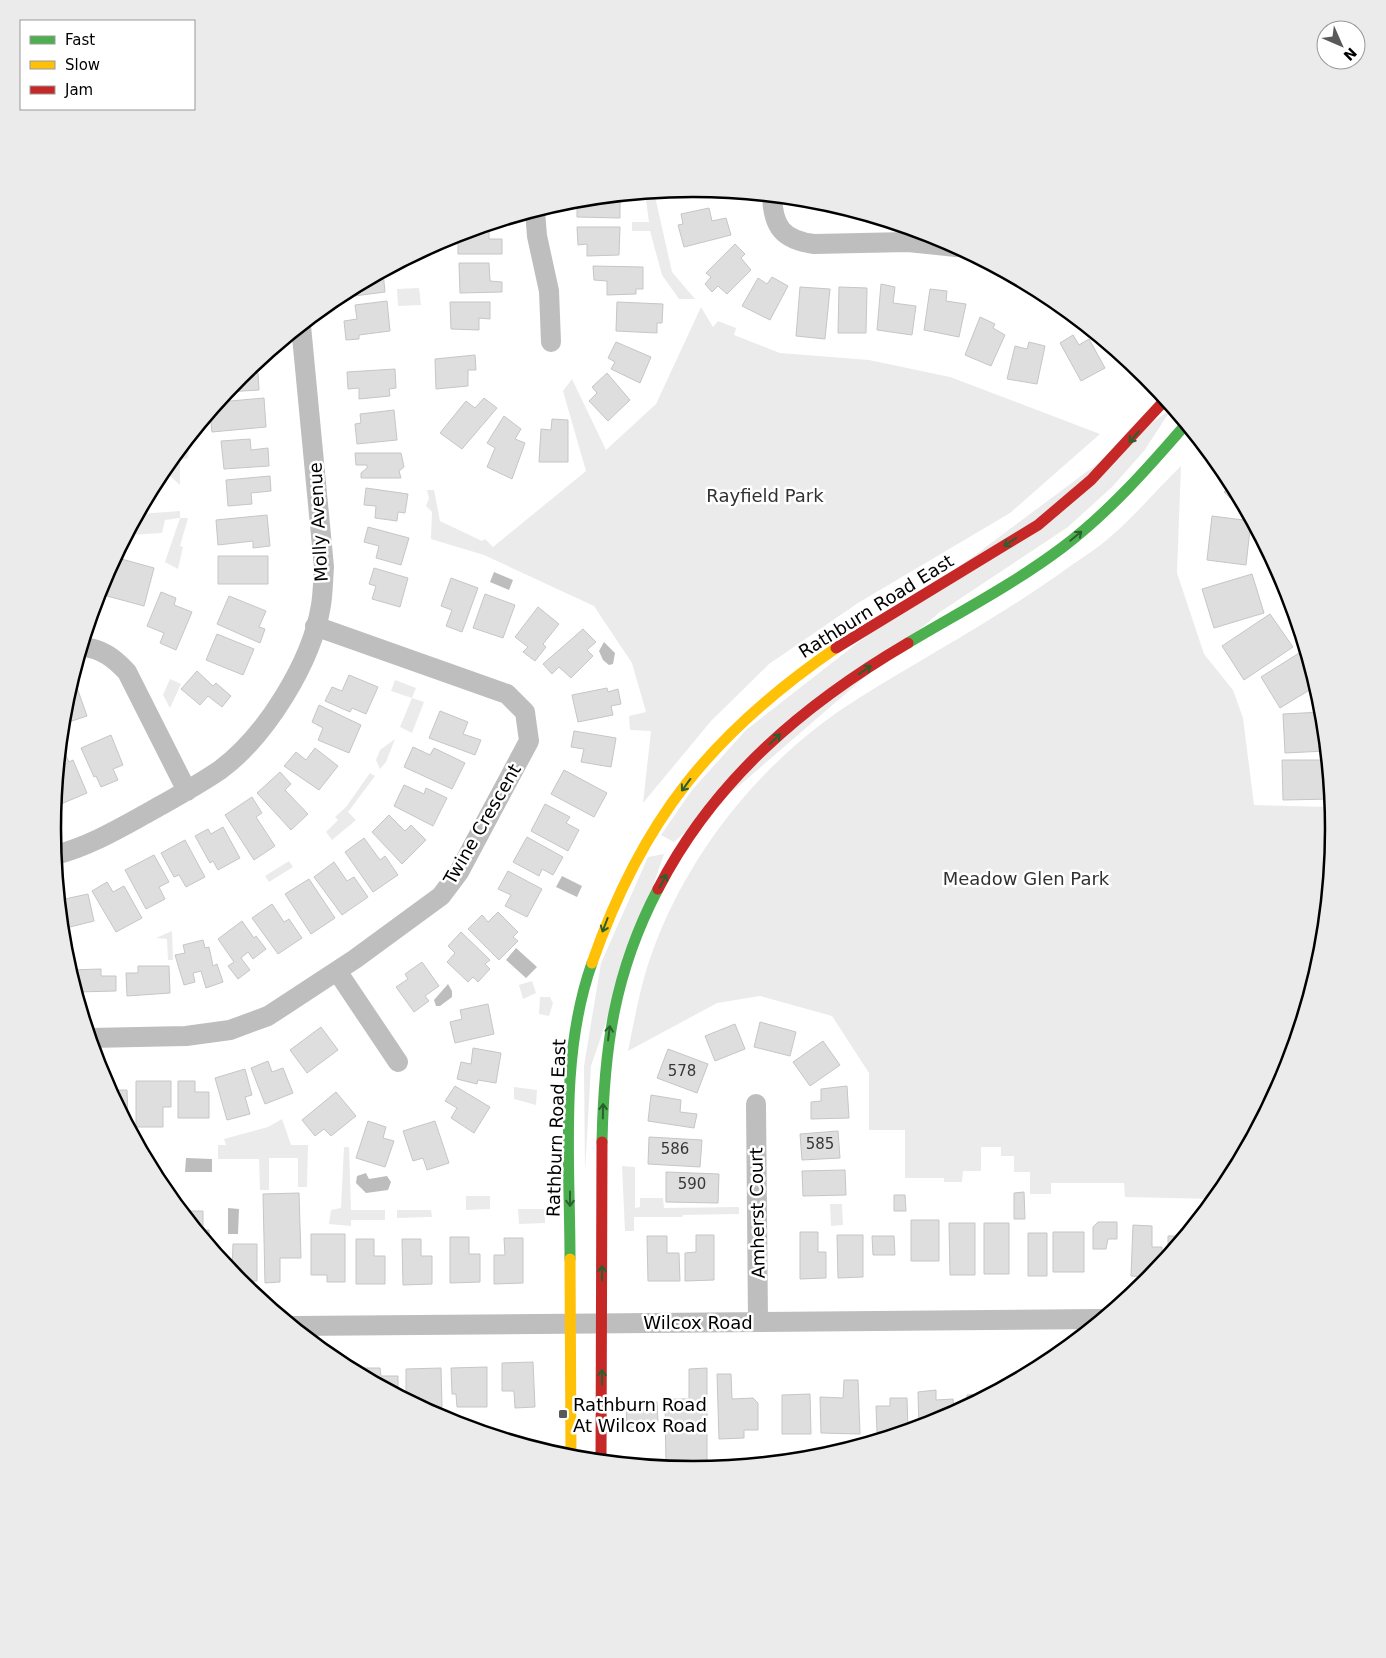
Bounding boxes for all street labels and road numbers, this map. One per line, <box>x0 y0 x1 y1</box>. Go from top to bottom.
street label: Molly Avenue <box>304 462 332 582</box>
street label: Rathburn Road East <box>795 550 957 662</box>
street label: Twine Crescent <box>439 760 525 889</box>
street label: Rathburn Road East <box>542 1038 570 1218</box>
street label: Amherst Court <box>745 1147 769 1279</box>
street label: Wilcox Road <box>643 1312 753 1333</box>

